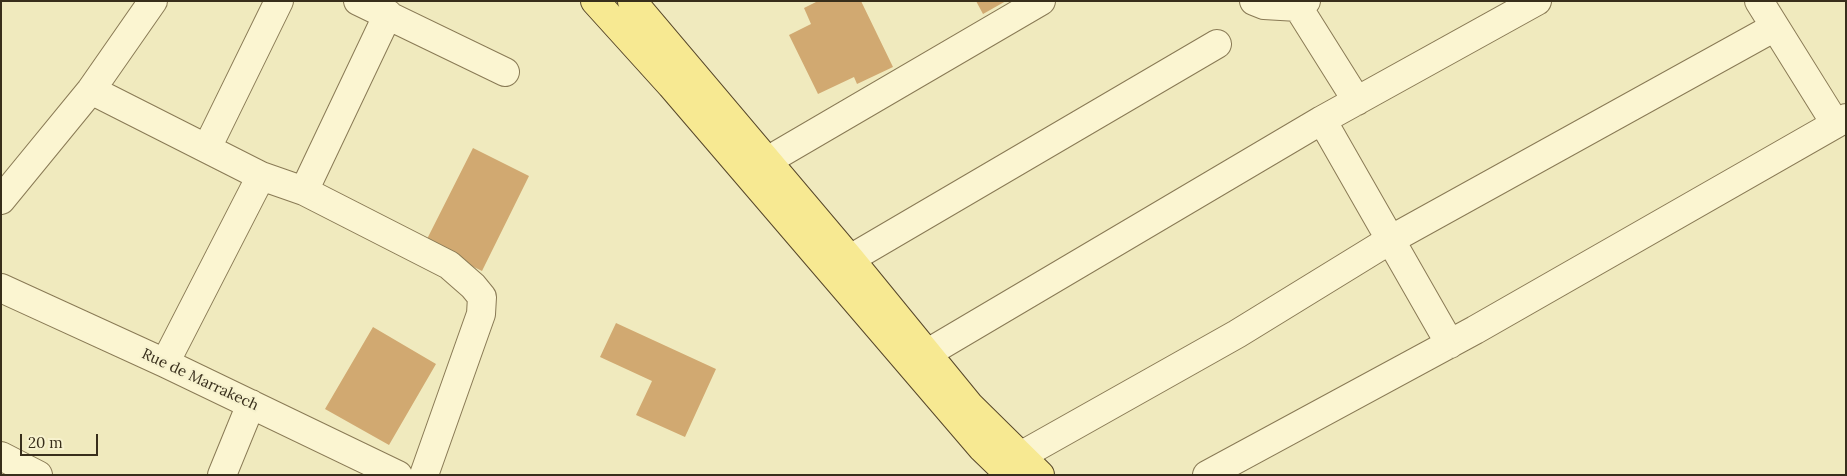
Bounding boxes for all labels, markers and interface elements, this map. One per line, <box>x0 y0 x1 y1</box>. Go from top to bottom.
street label: Rue de Marrakech <box>139 345 261 415</box>
scale bar <box>22 424 100 456</box>
text: 20 m <box>28 433 63 452</box>

